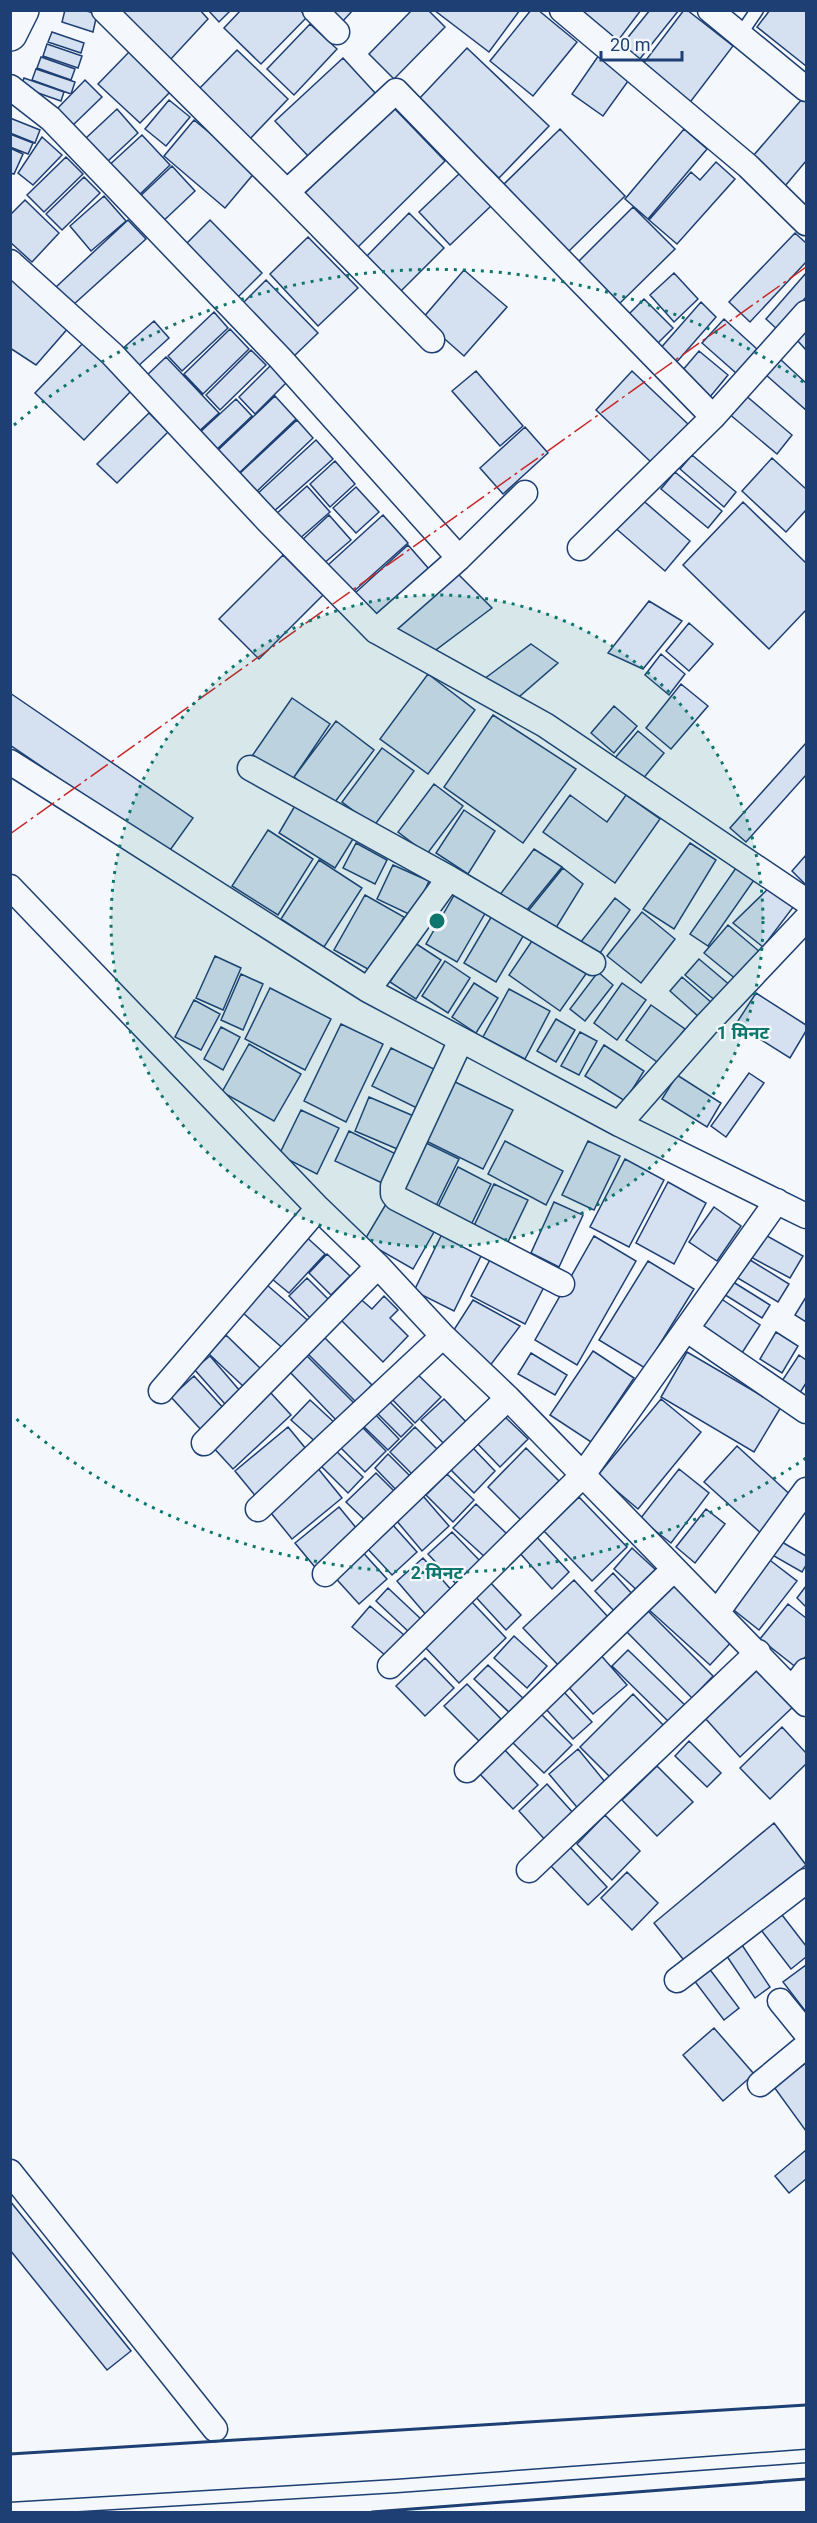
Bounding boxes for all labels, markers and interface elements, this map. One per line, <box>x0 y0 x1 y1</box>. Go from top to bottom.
scale bar <box>601 24 682 62</box>
text: 20 m <box>610 34 650 55</box>
centre of rings <box>427 911 447 931</box>
text: 1 मिनट <box>717 1022 770 1043</box>
text: 2 मिनट <box>411 1562 464 1583</box>

